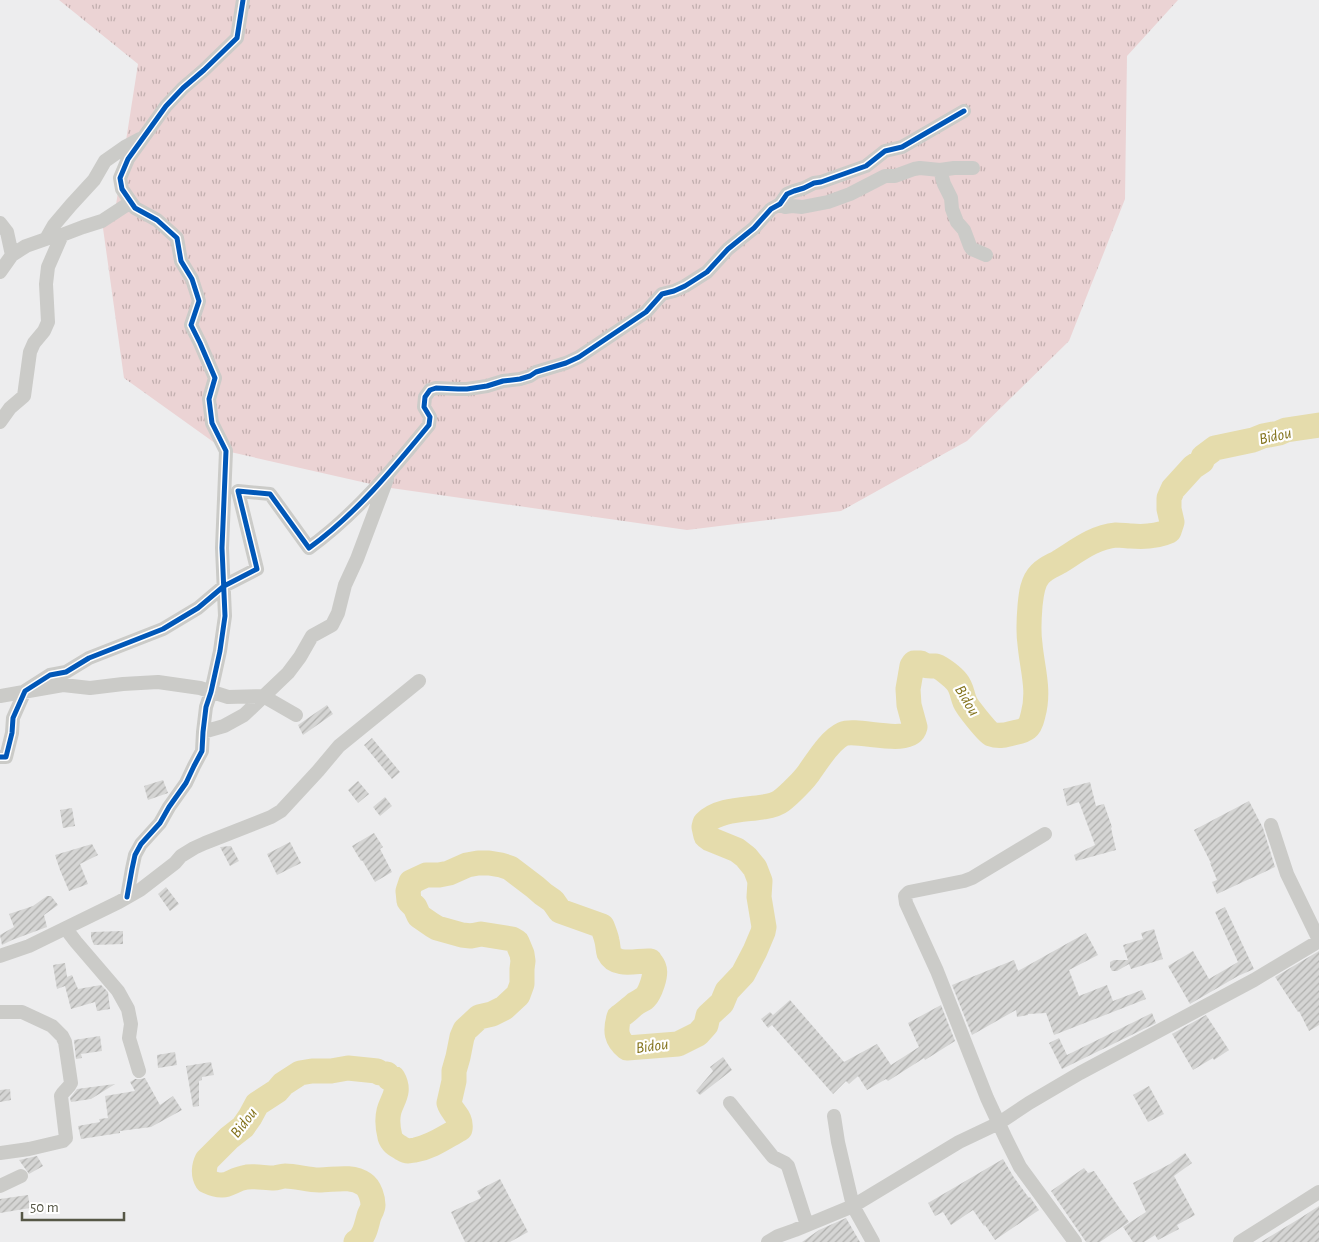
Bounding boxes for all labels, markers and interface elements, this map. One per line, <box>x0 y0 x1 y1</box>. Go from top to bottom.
water label: Bidou <box>1257 425 1293 447</box>
water label: Bidou <box>952 682 982 719</box>
water label: Bidou <box>635 1036 669 1056</box>
water label: Bidou <box>227 1105 260 1140</box>
scale bar <box>22 1190 125 1222</box>
text: 50 m <box>30 1200 59 1215</box>

